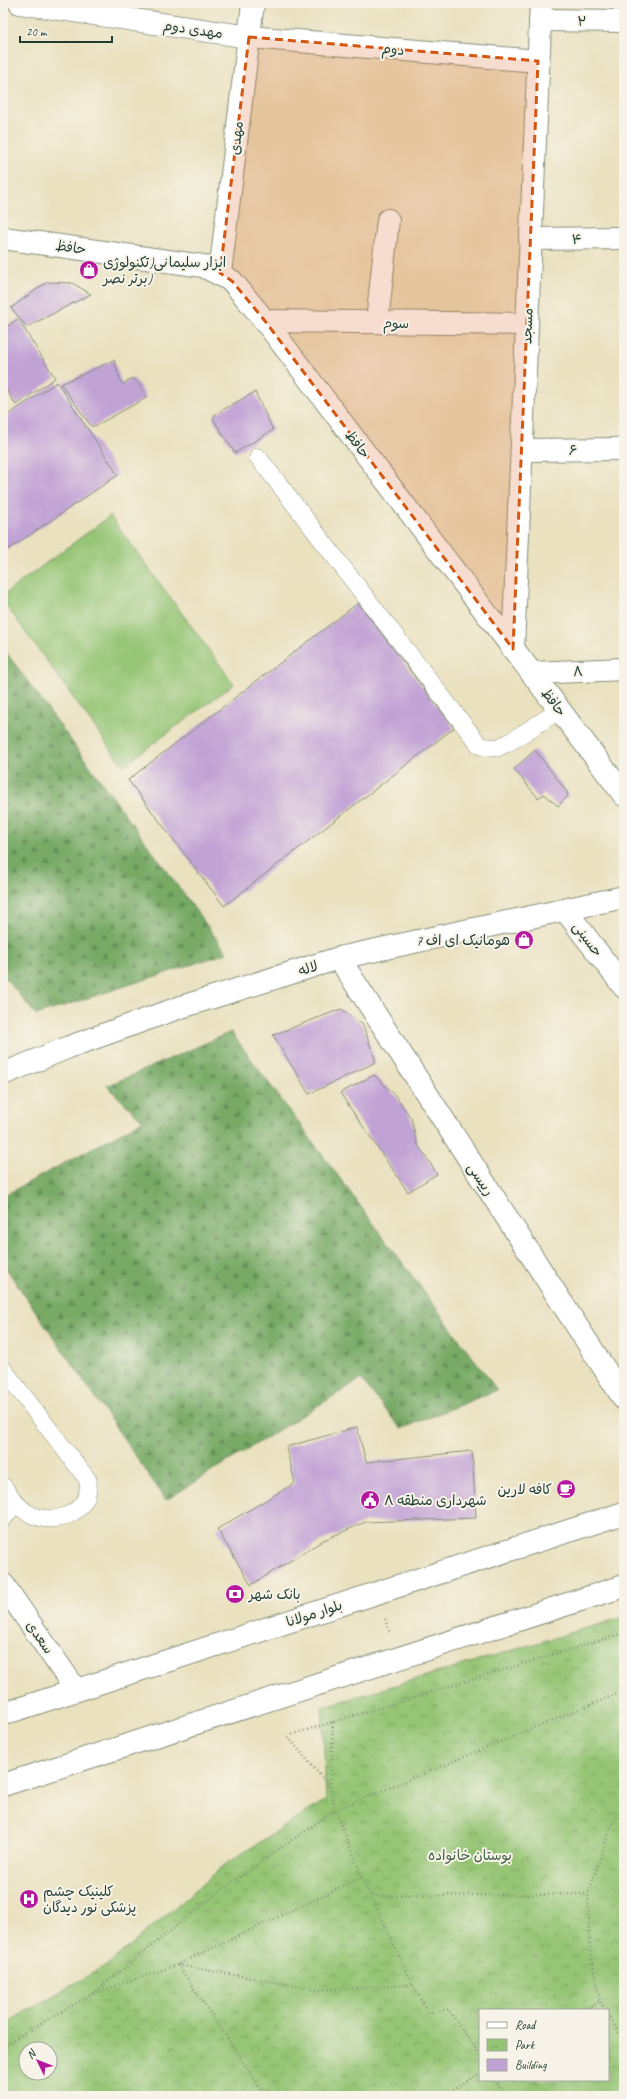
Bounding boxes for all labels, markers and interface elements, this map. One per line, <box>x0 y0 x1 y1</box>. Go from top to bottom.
street label: ۲ <box>577 13 587 30</box>
street label: مهدی دوم <box>162 17 224 44</box>
scale bar <box>20 18 112 44</box>
text: 20 m <box>26 24 48 40</box>
street label: دوم <box>381 40 405 61</box>
street label: مهدی <box>226 120 247 156</box>
street label: ۴ <box>572 231 582 248</box>
street label: حافظ <box>55 237 87 258</box>
place label: ابزار سلیمانی(تکنولوژی برتر نصر) <box>102 254 226 287</box>
shop icon: ابزار سلیمانی(تکنولوژی برتر نصر) <box>78 259 100 281</box>
street label: مسجد <box>518 308 537 344</box>
street label: سوم <box>383 315 409 335</box>
street label: حافظ <box>342 427 374 462</box>
street label: ۶ <box>569 442 577 459</box>
street label: ۸ <box>573 663 583 680</box>
street label: حافظ <box>538 685 570 720</box>
street label: حسینی <box>569 918 606 960</box>
shop icon: هومانیک ای اف 7 <box>513 929 535 951</box>
place label: هومانیک ای اف 7 <box>416 932 510 949</box>
street label: لاله <box>296 957 320 979</box>
street label: رییسی <box>464 1160 497 1199</box>
cafe icon: کافه لارین <box>555 1478 577 1500</box>
place label: کافه لارین <box>498 1481 552 1498</box>
public building icon: شهرداری منطقه ۸ <box>359 1489 381 1511</box>
place label: شهرداری منطقه ۸ <box>384 1492 487 1509</box>
bank icon: بانک شهر <box>224 1583 246 1605</box>
place label: بانک شهر <box>248 1586 301 1603</box>
street label: بلوار مولانا <box>284 1596 345 1631</box>
street label: سعدی <box>22 1617 57 1657</box>
park label: بوستان خانواده <box>428 1847 512 1864</box>
place label: کلینیک چشم پزشکی نور دیدگان <box>43 1883 136 1917</box>
hospital icon: کلینیک چشم پزشکی نور دیدگان <box>18 1888 40 1910</box>
legend <box>479 2009 609 2081</box>
text: Road <box>515 2017 537 2033</box>
text: Park <box>515 2037 536 2053</box>
north arrow <box>18 2041 58 2081</box>
text: N <box>23 2045 40 2061</box>
text: Building <box>515 2057 547 2073</box>

